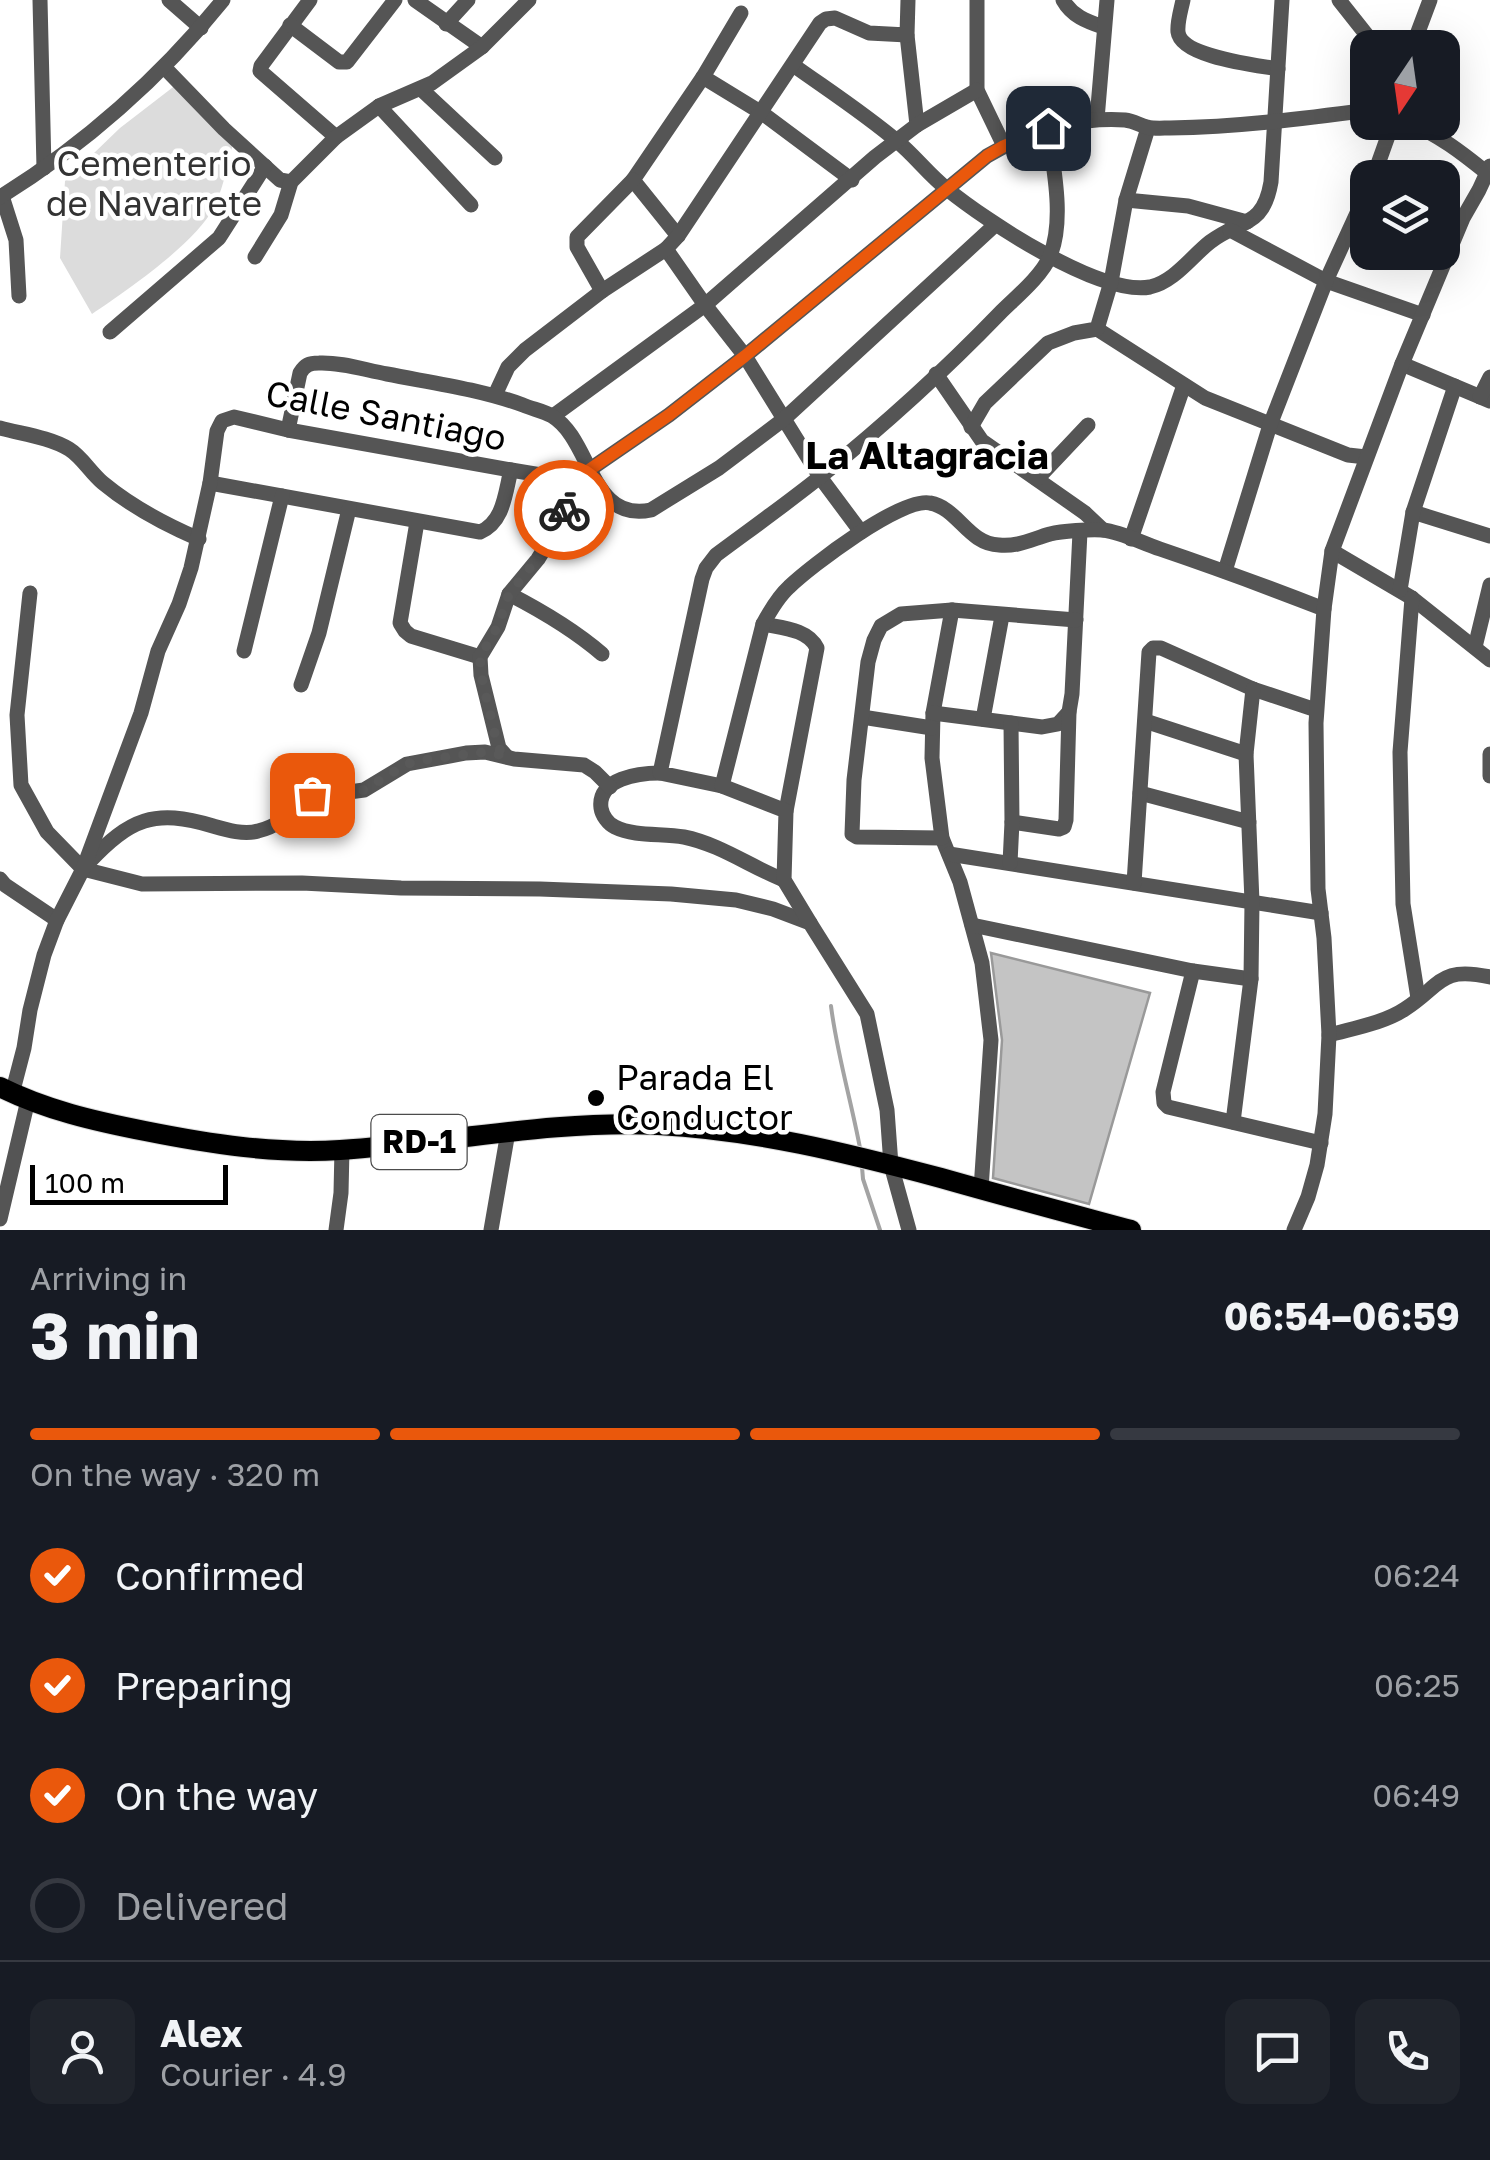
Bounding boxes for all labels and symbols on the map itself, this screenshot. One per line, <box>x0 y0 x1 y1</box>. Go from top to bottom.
north arrow <box>1350 30 1460 140</box>
pin <box>1006 86 1091 171</box>
park label: Cementerio de Navarrete <box>46 142 262 224</box>
street label: Calle Santiago <box>263 371 510 459</box>
district label: La Altagracia <box>805 432 1049 478</box>
courier <box>514 460 614 560</box>
pin <box>270 753 355 838</box>
place label: Parada El Conductor <box>616 1056 793 1138</box>
marker: Parada El Conductor <box>585 1087 607 1109</box>
road number: RD-1 <box>372 1115 466 1169</box>
scale bar <box>30 1160 228 1204</box>

